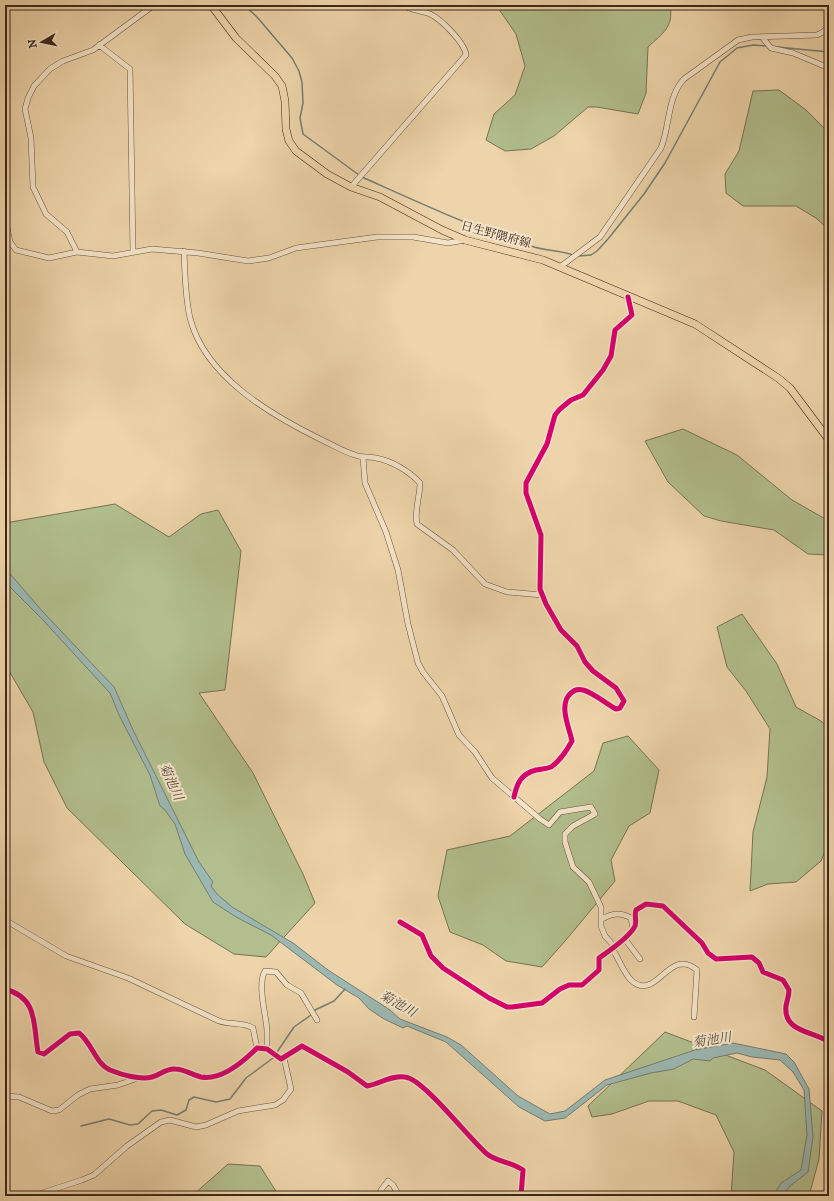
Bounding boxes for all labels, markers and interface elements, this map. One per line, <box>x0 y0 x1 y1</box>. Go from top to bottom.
north arrow <box>22 22 62 62</box>
text: N <box>25 38 41 49</box>
street label: 日生野隈府線 <box>459 218 533 252</box>
water label: 菊池川 <box>156 761 187 805</box>
water label: 菊池川 <box>377 988 421 1021</box>
water label: 菊池川 <box>691 1029 734 1051</box>

